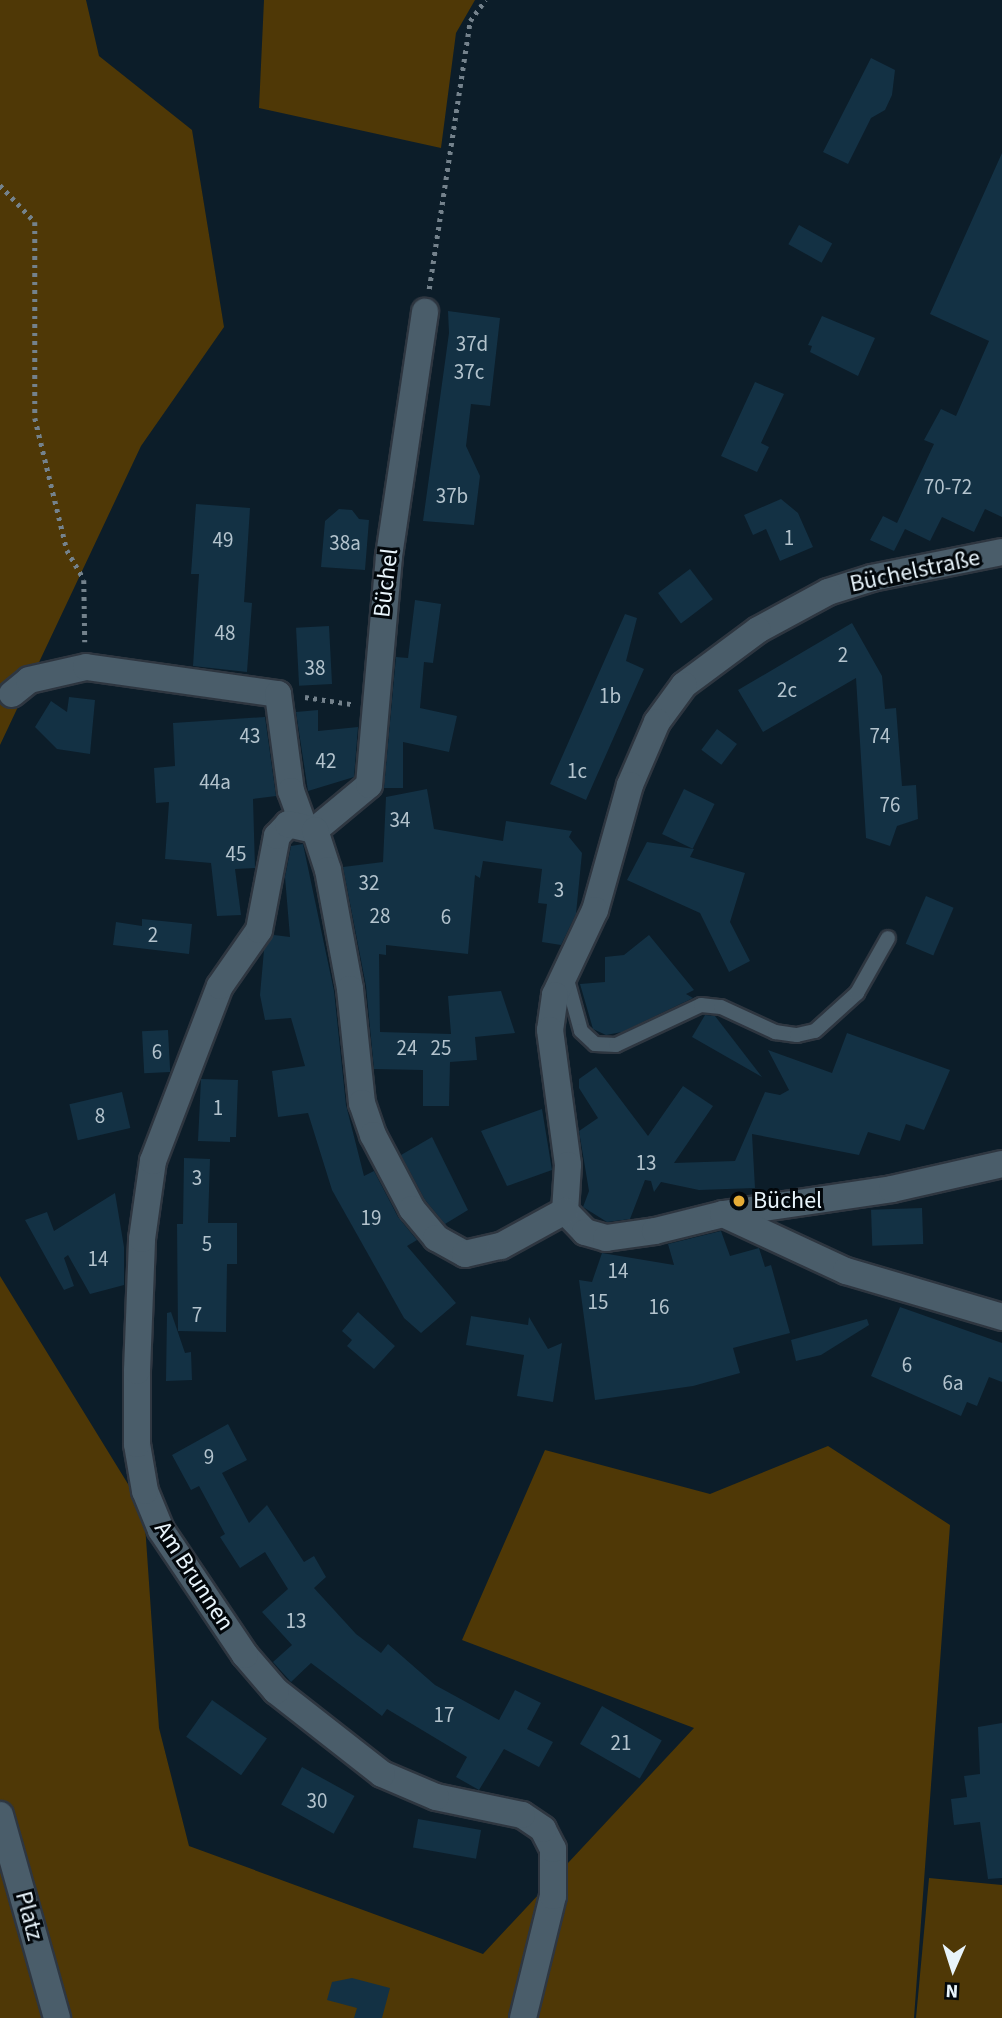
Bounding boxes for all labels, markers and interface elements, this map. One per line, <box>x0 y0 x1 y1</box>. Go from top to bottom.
house number: 37d <box>456 331 488 357</box>
house number: 37c <box>454 359 484 385</box>
house number: 70-72 <box>924 474 972 500</box>
house number: 37b <box>436 483 468 509</box>
house number: 1 <box>784 525 794 551</box>
house number: 49 <box>213 527 233 553</box>
house number: 38a <box>329 530 361 556</box>
street label: Büchelstraße <box>847 543 983 599</box>
street label: Büchel <box>367 547 405 619</box>
house number: 48 <box>215 620 235 646</box>
house number: 2 <box>838 642 848 668</box>
house number: 38 <box>305 655 325 681</box>
house number: 2c <box>777 677 797 703</box>
house number: 1b <box>599 683 621 709</box>
house number: 43 <box>240 723 260 749</box>
house number: 74 <box>870 723 890 749</box>
house number: 42 <box>316 748 336 774</box>
house number: 1c <box>567 758 587 784</box>
house number: 44a <box>199 769 231 795</box>
house number: 76 <box>880 792 900 818</box>
house number: 34 <box>390 807 410 833</box>
house number: 45 <box>226 841 246 867</box>
house number: 32 <box>359 870 379 896</box>
house number: 3 <box>554 877 564 903</box>
house number: 28 <box>370 903 390 929</box>
house number: 6 <box>441 904 451 930</box>
house number: 2 <box>148 922 158 948</box>
house number: 24 <box>397 1035 417 1061</box>
house number: 25 <box>431 1035 451 1061</box>
house number: 6 <box>152 1039 162 1065</box>
house number: 1 <box>213 1095 223 1121</box>
house number: 8 <box>95 1103 105 1129</box>
house number: 13 <box>636 1150 656 1176</box>
house number: 3 <box>192 1165 202 1191</box>
place label: Büchel <box>753 1187 822 1215</box>
marker: Büchel <box>731 1193 747 1209</box>
house number: 19 <box>361 1205 381 1231</box>
house number: 5 <box>202 1231 212 1257</box>
house number: 14 <box>88 1246 108 1272</box>
house number: 14 <box>608 1258 628 1284</box>
house number: 15 <box>588 1289 608 1315</box>
house number: 16 <box>649 1294 669 1320</box>
house number: 7 <box>192 1302 202 1328</box>
house number: 6 <box>902 1352 912 1378</box>
house number: 6a <box>942 1370 964 1396</box>
house number: 9 <box>204 1444 214 1470</box>
street label: Am Brunnen <box>148 1516 240 1636</box>
house number: 13 <box>286 1608 306 1634</box>
house number: 17 <box>434 1702 454 1728</box>
house number: 21 <box>611 1730 631 1756</box>
house number: 30 <box>307 1788 327 1814</box>
street label: Platz <box>9 1888 49 1944</box>
north arrow <box>918 1934 988 2004</box>
text: N <box>945 1977 959 2004</box>

